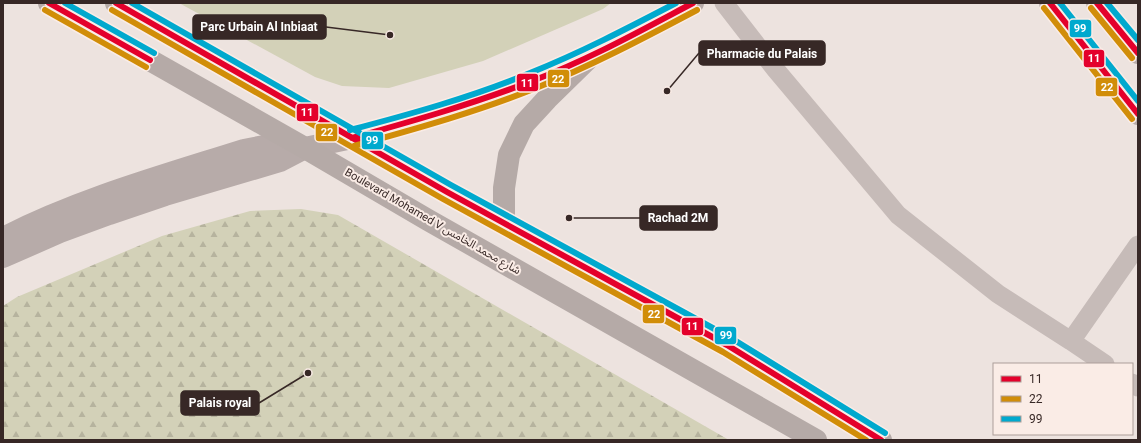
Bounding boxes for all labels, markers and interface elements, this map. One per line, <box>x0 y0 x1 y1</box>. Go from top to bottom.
callout: Parc Urbain Al Inbiaat <box>193 15 326 39</box>
line badge: 99 <box>1069 19 1092 38</box>
text: Parc Urbain Al Inbiaat <box>200 20 318 34</box>
text: 99 <box>1074 22 1086 35</box>
callout: Pharmacie du Palais <box>699 41 825 65</box>
text: Pharmacie du Palais <box>707 47 817 61</box>
line badge: 11 <box>1083 49 1105 68</box>
text: 11 <box>1088 52 1100 65</box>
line badge: 22 <box>547 69 570 88</box>
line badge: 11 <box>516 73 539 92</box>
text: 22 <box>552 73 564 86</box>
text: 11 <box>521 77 533 90</box>
line badge: 22 <box>1095 77 1118 97</box>
text: 22 <box>1101 81 1113 94</box>
line badge: 11 <box>296 103 319 122</box>
text: 11 <box>301 106 313 119</box>
line badge: 22 <box>315 123 338 142</box>
text: 22 <box>321 126 333 139</box>
line badge: 99 <box>361 131 384 150</box>
text: 99 <box>366 134 378 147</box>
street label: Boulevard Mohamed V شارع محمد الخامس <box>342 166 523 278</box>
callout: Rachad 2M <box>640 206 717 230</box>
text: Rachad 2M <box>648 211 708 225</box>
line badge: 22 <box>642 304 665 324</box>
text: 22 <box>648 308 660 321</box>
line badge: 11 <box>681 317 704 336</box>
text: 11 <box>686 320 698 333</box>
line badge: 99 <box>714 326 737 345</box>
text: 99 <box>720 329 732 342</box>
legend <box>993 363 1133 435</box>
text: 11 <box>1029 372 1043 386</box>
callout: Palais royal <box>181 391 259 415</box>
text: 22 <box>1029 392 1043 406</box>
text: Palais royal <box>189 396 251 410</box>
text: 99 <box>1029 412 1043 426</box>

